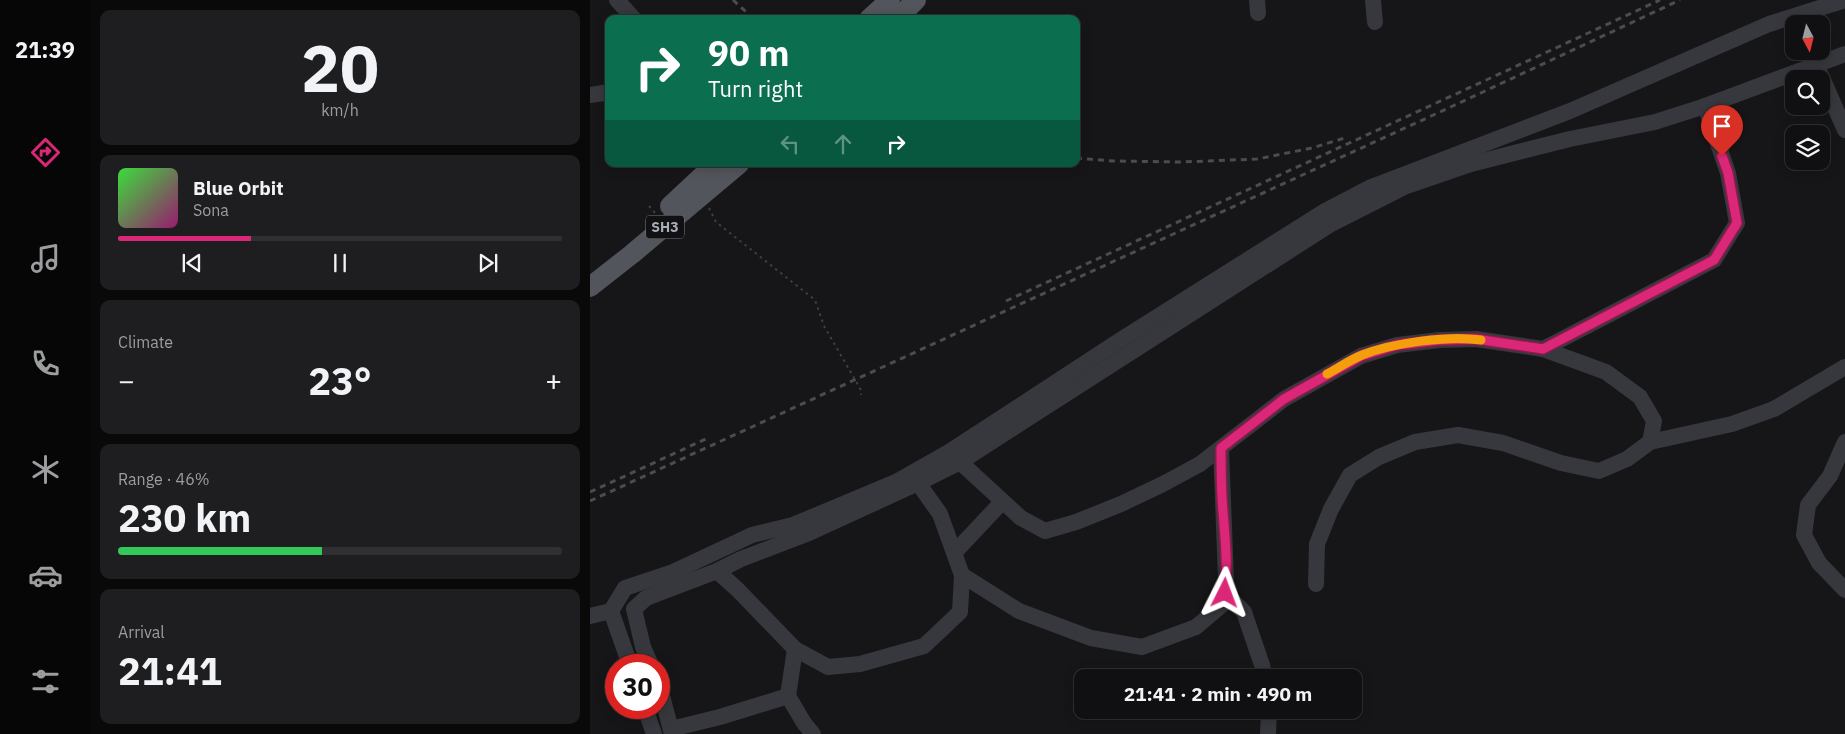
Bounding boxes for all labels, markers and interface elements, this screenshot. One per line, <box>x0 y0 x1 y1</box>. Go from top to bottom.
north arrow <box>1785 15 1830 60</box>
map controls <box>1785 15 1830 170</box>
text: 20 <box>301 25 379 110</box>
text: 90 m <box>708 30 790 76</box>
text: 21:39 <box>15 35 75 64</box>
icon: right <box>625 35 690 100</box>
button: search <box>1785 70 1830 115</box>
text: Turn right <box>708 74 803 103</box>
text: km/h <box>321 100 359 120</box>
pin <box>1701 105 1743 156</box>
icon: arrive <box>1708 112 1736 140</box>
button: layers <box>1785 125 1830 170</box>
icon: left <box>776 130 804 158</box>
icon: ahead <box>829 130 857 158</box>
icon: right <box>882 130 910 158</box>
icon: directions <box>28 135 63 170</box>
text: Blue Orbit <box>193 176 283 200</box>
text: Sona <box>193 200 229 220</box>
road number: SH3 <box>646 216 684 238</box>
icon: music <box>28 241 63 276</box>
icon: previous <box>178 249 206 277</box>
icon: pause <box>326 249 354 277</box>
icon: next <box>474 249 502 277</box>
text: Climate <box>118 332 173 352</box>
icon: phone <box>28 346 63 381</box>
text: 23° <box>308 356 372 405</box>
text: − <box>118 362 135 399</box>
text: + <box>545 362 562 399</box>
icon: climate <box>28 452 63 487</box>
text: Range · 46% <box>118 469 210 489</box>
text: 230 km <box>118 493 251 542</box>
icon: car <box>28 558 63 593</box>
position arrow <box>1198 566 1250 618</box>
text: Arrival <box>118 622 165 642</box>
text: 21:41 <box>118 646 222 695</box>
speed limit sign: 30 <box>605 654 670 719</box>
icon: filters <box>28 664 63 699</box>
text: 21:41 · 2 min · 490 m <box>1124 682 1312 706</box>

